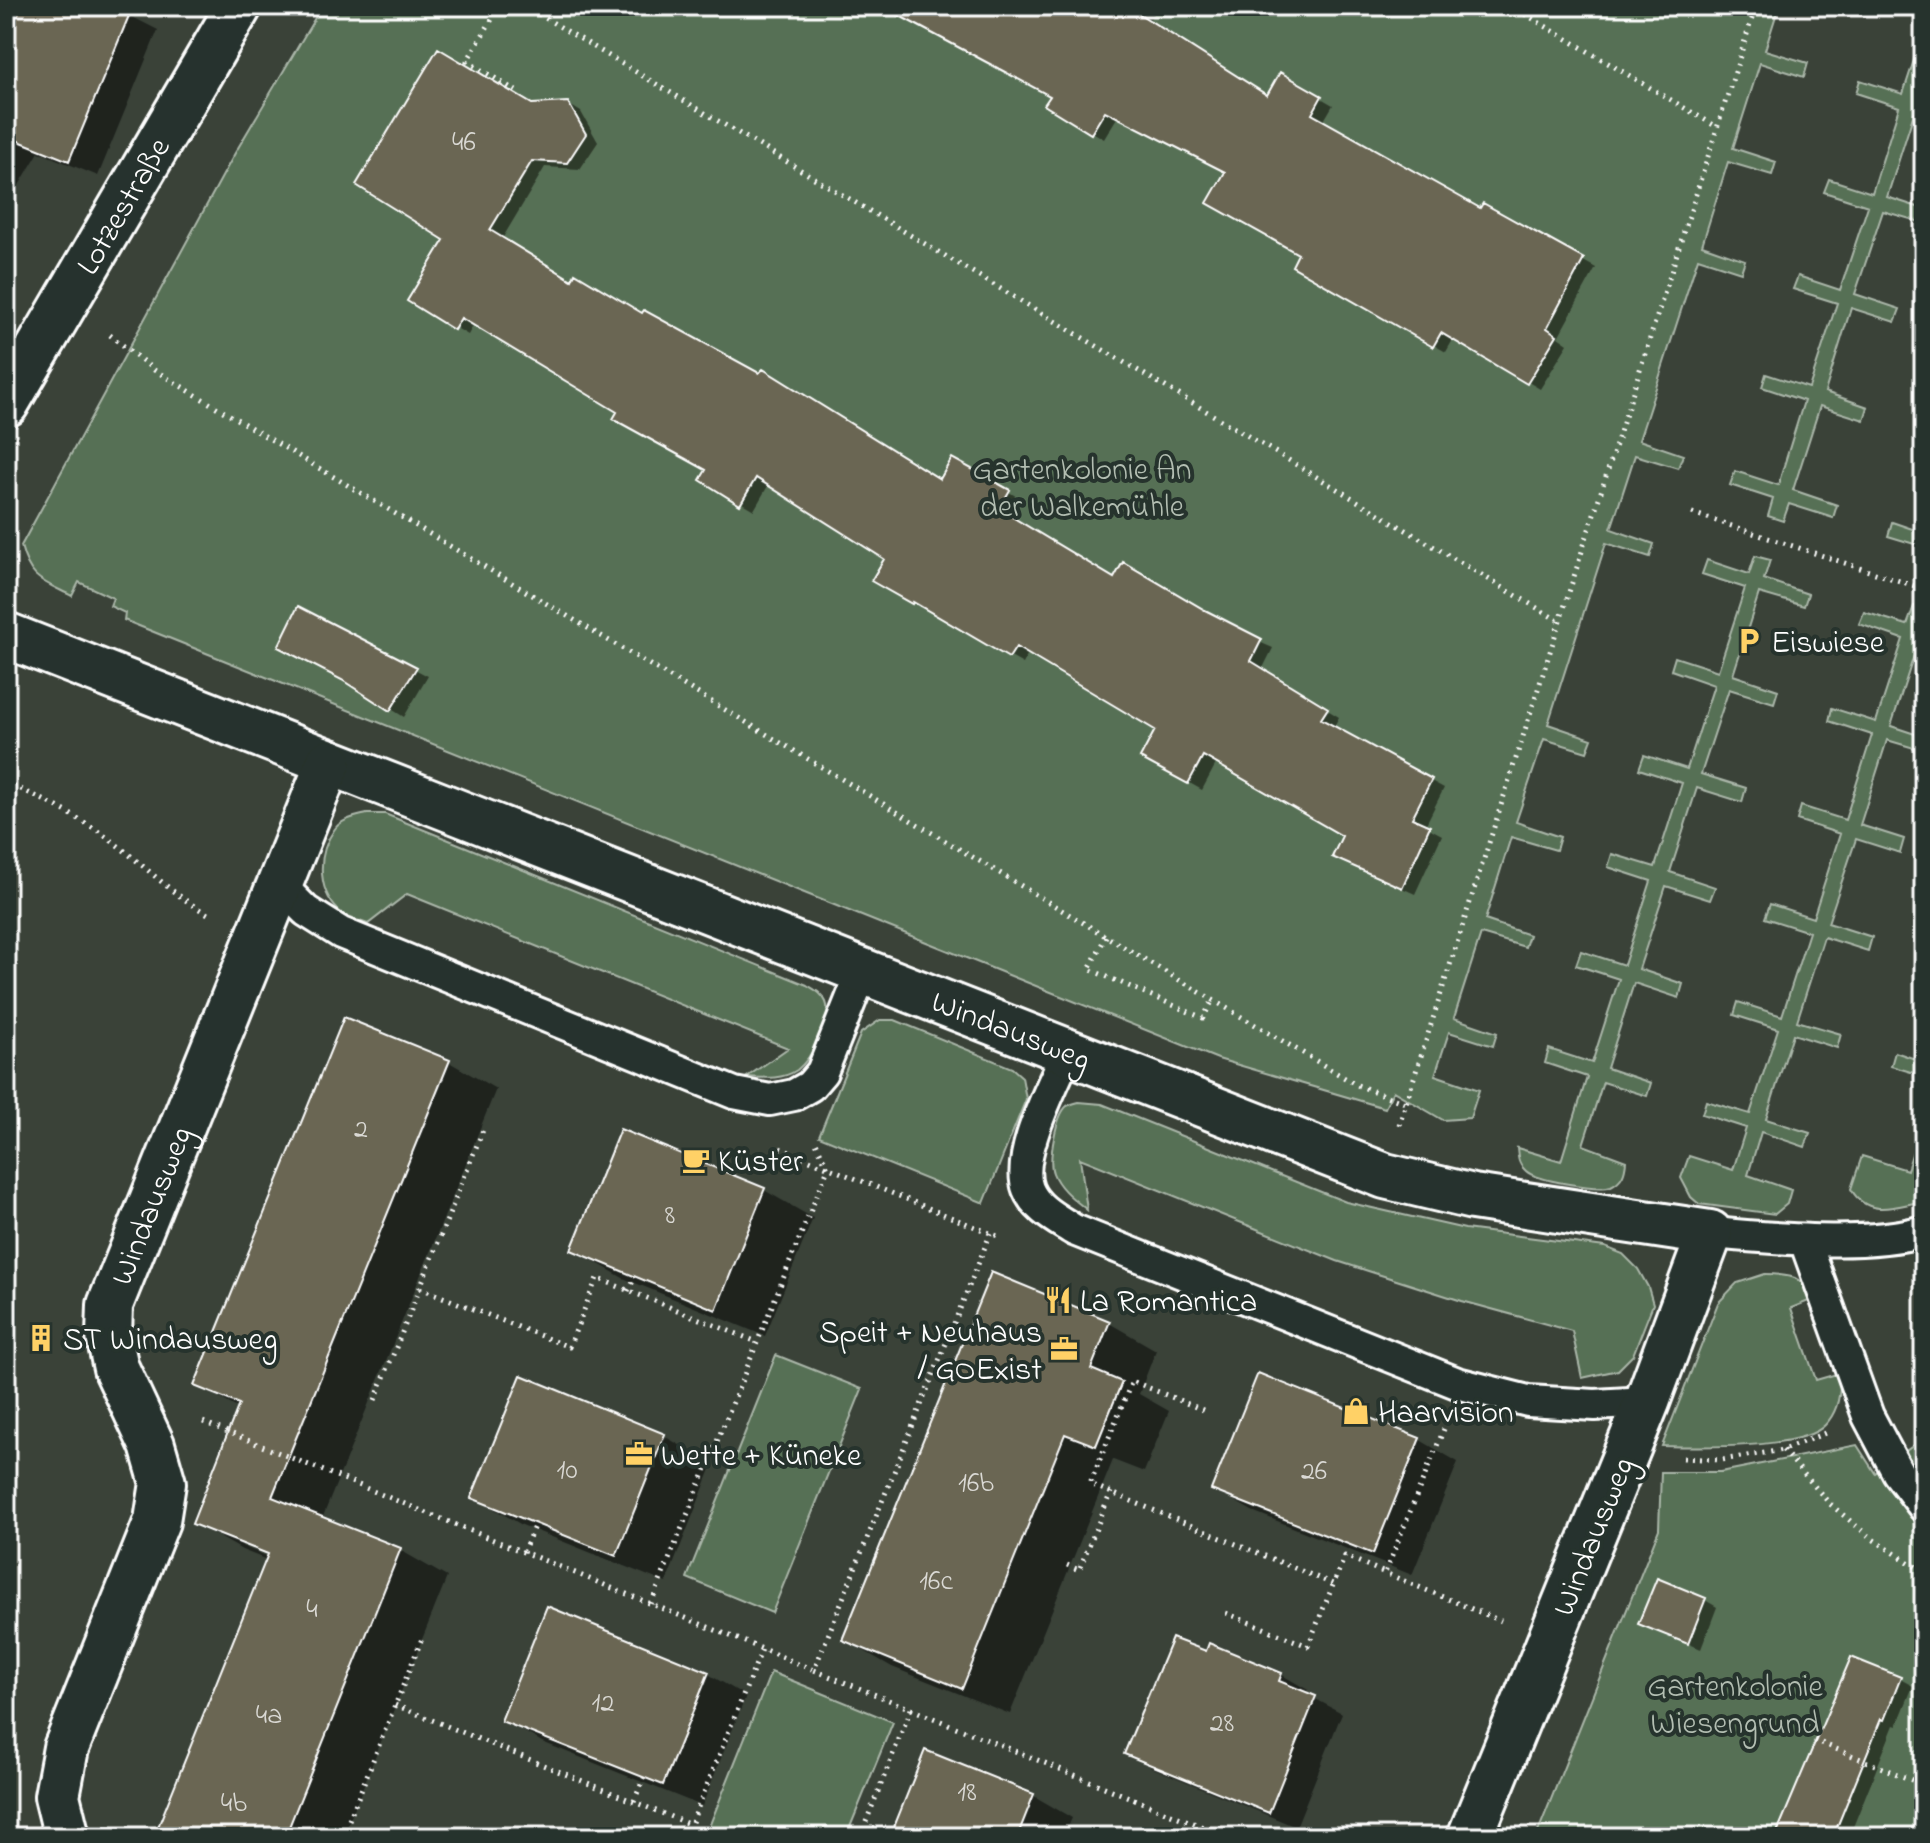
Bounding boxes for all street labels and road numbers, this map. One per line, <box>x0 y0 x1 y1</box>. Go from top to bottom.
street label: Lotzestraße <box>66 129 184 285</box>
street label: Windausweg <box>924 980 1097 1085</box>
street label: Windausweg <box>100 1120 207 1293</box>
street label: Windausweg <box>1542 1451 1648 1624</box>

